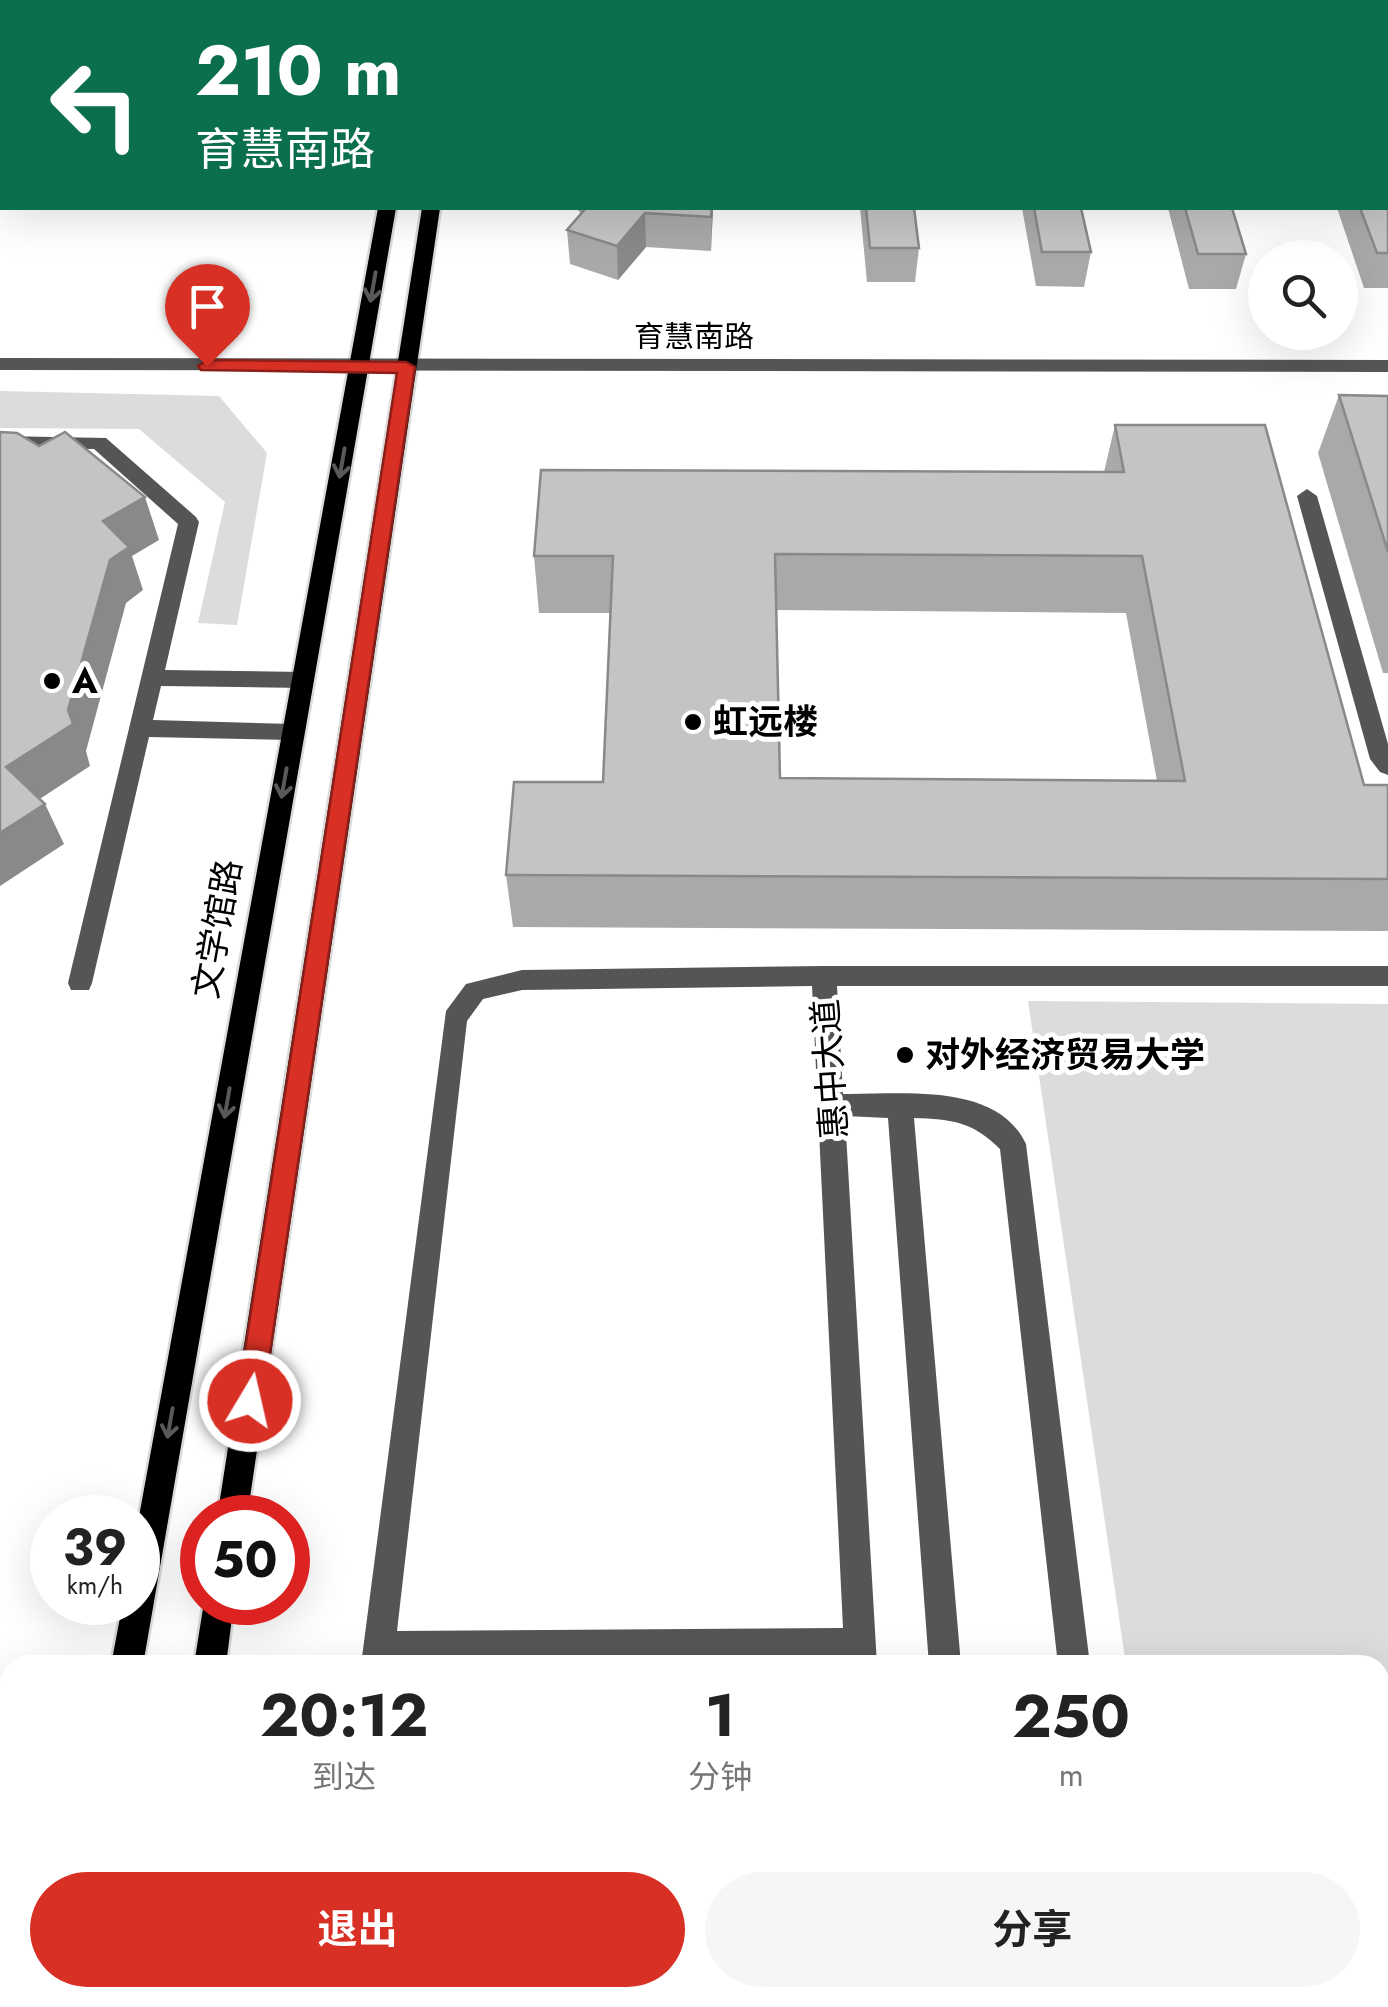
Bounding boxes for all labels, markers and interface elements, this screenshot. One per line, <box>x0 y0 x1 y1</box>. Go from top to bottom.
text: 210 m <box>195 20 401 121</box>
icon: left <box>30 40 160 170</box>
text: 育慧南路 <box>195 117 375 182</box>
map controls <box>1248 240 1358 350</box>
button: search <box>1248 240 1358 350</box>
pin <box>165 264 250 367</box>
one-way arrow <box>363 271 382 303</box>
icon: arrive <box>180 279 235 334</box>
street label: 育慧南路 <box>634 315 754 358</box>
one-way arrow <box>332 446 351 479</box>
place label: A <box>71 656 98 706</box>
marker: A <box>41 670 63 692</box>
place label: 虹远楼 <box>713 697 818 747</box>
marker: 虹远楼 <box>682 711 704 733</box>
one-way arrow <box>274 766 293 799</box>
street label: 文学馆路 <box>180 856 254 1002</box>
street label: 惠中大道 <box>800 997 860 1141</box>
place label: 对外经济贸易大学 <box>925 1030 1205 1080</box>
marker: 对外经济贸易大学 <box>894 1044 916 1066</box>
one-way arrow <box>217 1086 236 1119</box>
position arrow <box>198 1349 302 1453</box>
one-way arrow <box>160 1406 179 1439</box>
speed limit sign: 50 <box>180 1495 310 1625</box>
text: 39 <box>63 1511 127 1584</box>
text: km/h <box>67 1567 123 1603</box>
text: 20:12 <box>260 1672 428 1759</box>
text: 1 <box>705 1672 736 1759</box>
text: 250 <box>1012 1673 1130 1760</box>
text: m <box>1059 1752 1084 1798</box>
text: 到达 <box>312 1754 376 1800</box>
text: 分钟 <box>688 1754 752 1800</box>
button: 退出 <box>30 1872 685 1987</box>
button: 分享 <box>705 1872 1360 1987</box>

